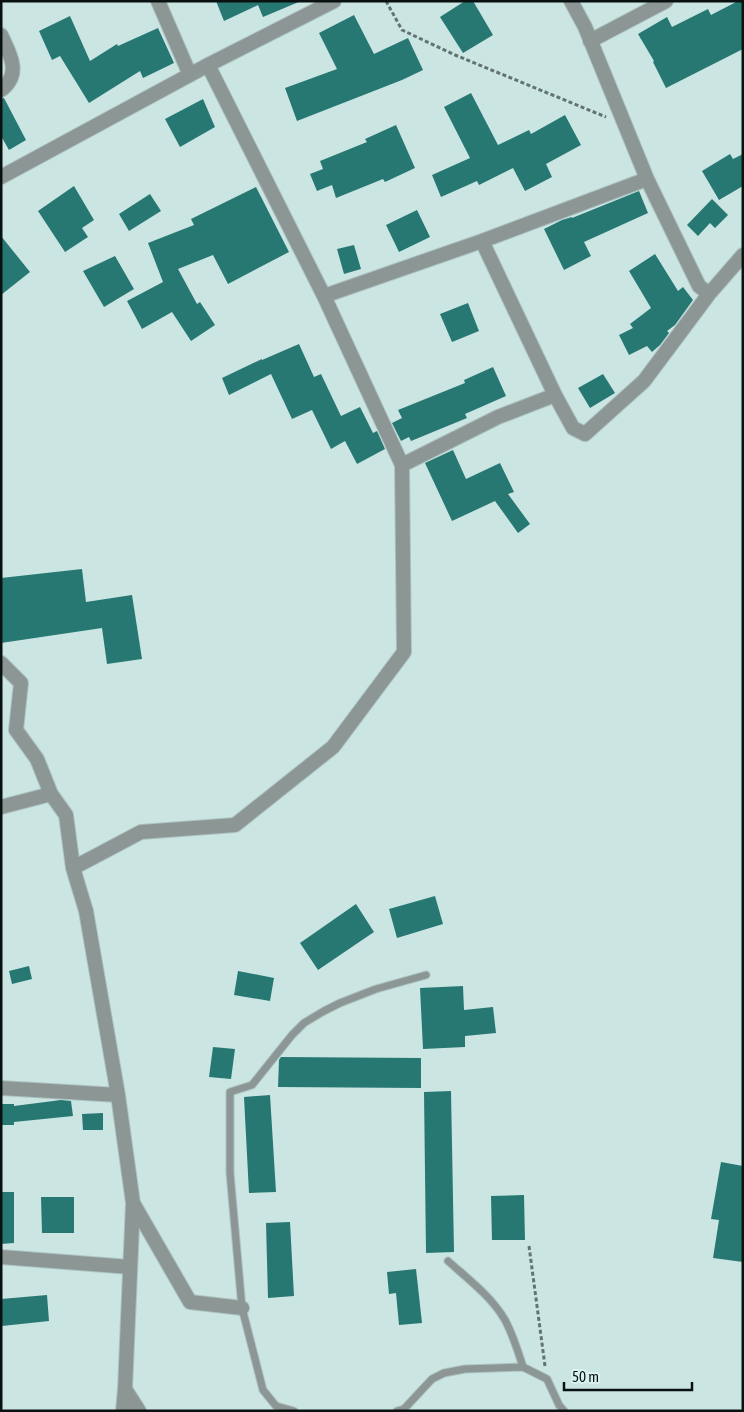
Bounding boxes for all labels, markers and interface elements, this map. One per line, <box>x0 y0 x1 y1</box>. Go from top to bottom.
scale bar <box>564 1360 692 1392</box>
text: 50 m <box>572 1368 599 1385</box>

